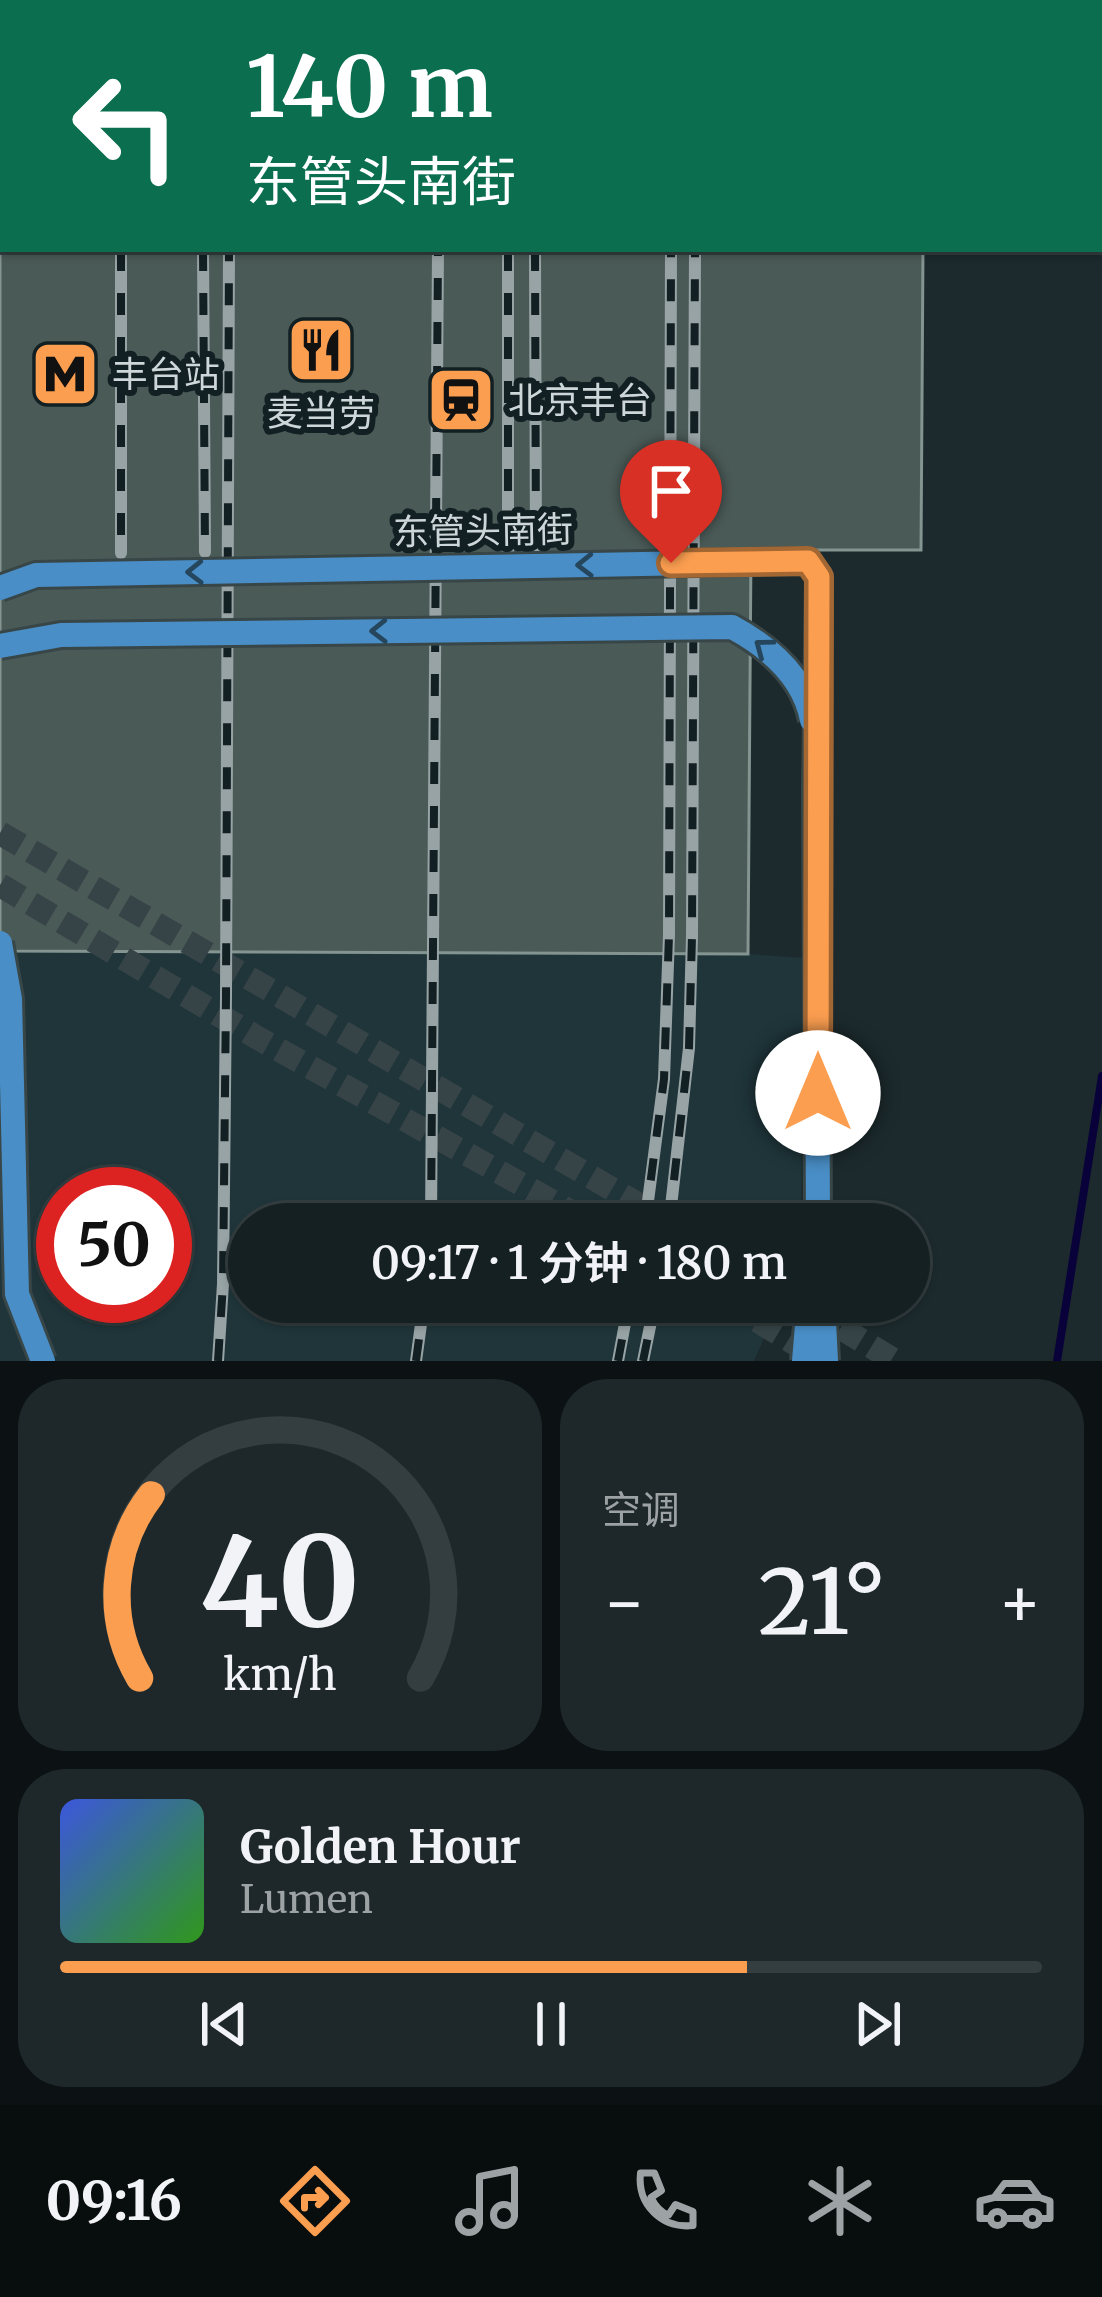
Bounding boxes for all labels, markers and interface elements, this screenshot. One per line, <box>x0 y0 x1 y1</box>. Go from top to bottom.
text: 140 m <box>246 34 493 140</box>
icon: left <box>48 48 204 204</box>
text: 东管头南街 <box>246 148 516 216</box>
restaurant icon: 麦当劳 <box>286 315 356 385</box>
metro station icon: 丰台站 <box>30 339 100 409</box>
place label: 丰台站 <box>112 352 220 397</box>
station icon: 北京丰台 <box>426 365 496 435</box>
place label: 北京丰台 <box>508 378 652 423</box>
place label: 麦当劳 <box>267 391 375 436</box>
pin <box>620 440 722 563</box>
icon: arrive <box>638 458 704 524</box>
street label: 东管头南街 <box>393 507 573 555</box>
one-way arrow <box>575 552 593 578</box>
one-way arrow <box>185 559 203 585</box>
one-way arrow <box>369 618 387 644</box>
one-way arrow <box>754 640 776 662</box>
position arrow <box>755 1030 881 1156</box>
speed limit sign: 50 <box>36 1167 192 1323</box>
text: 09:17 · 1 分钟 · 180 m <box>371 1235 787 1291</box>
text: 空调 <box>602 1486 680 1535</box>
text: 40 <box>200 1504 360 1661</box>
text: 21° <box>758 1545 886 1659</box>
text: − <box>602 1561 646 1644</box>
text: + <box>998 1561 1042 1644</box>
text: km/h <box>223 1648 337 1702</box>
text: Golden Hour <box>240 1819 521 1875</box>
text: Lumen <box>240 1875 373 1924</box>
icon: previous <box>191 1991 257 2057</box>
icon: pause <box>518 1991 584 2057</box>
icon: next <box>845 1991 911 2057</box>
icon: directions <box>273 2159 357 2243</box>
icon: music <box>448 2159 532 2243</box>
icon: phone <box>623 2159 707 2243</box>
icon: climate <box>798 2159 882 2243</box>
icon: car <box>973 2159 1057 2243</box>
text: 09:16 <box>45 2167 182 2235</box>

